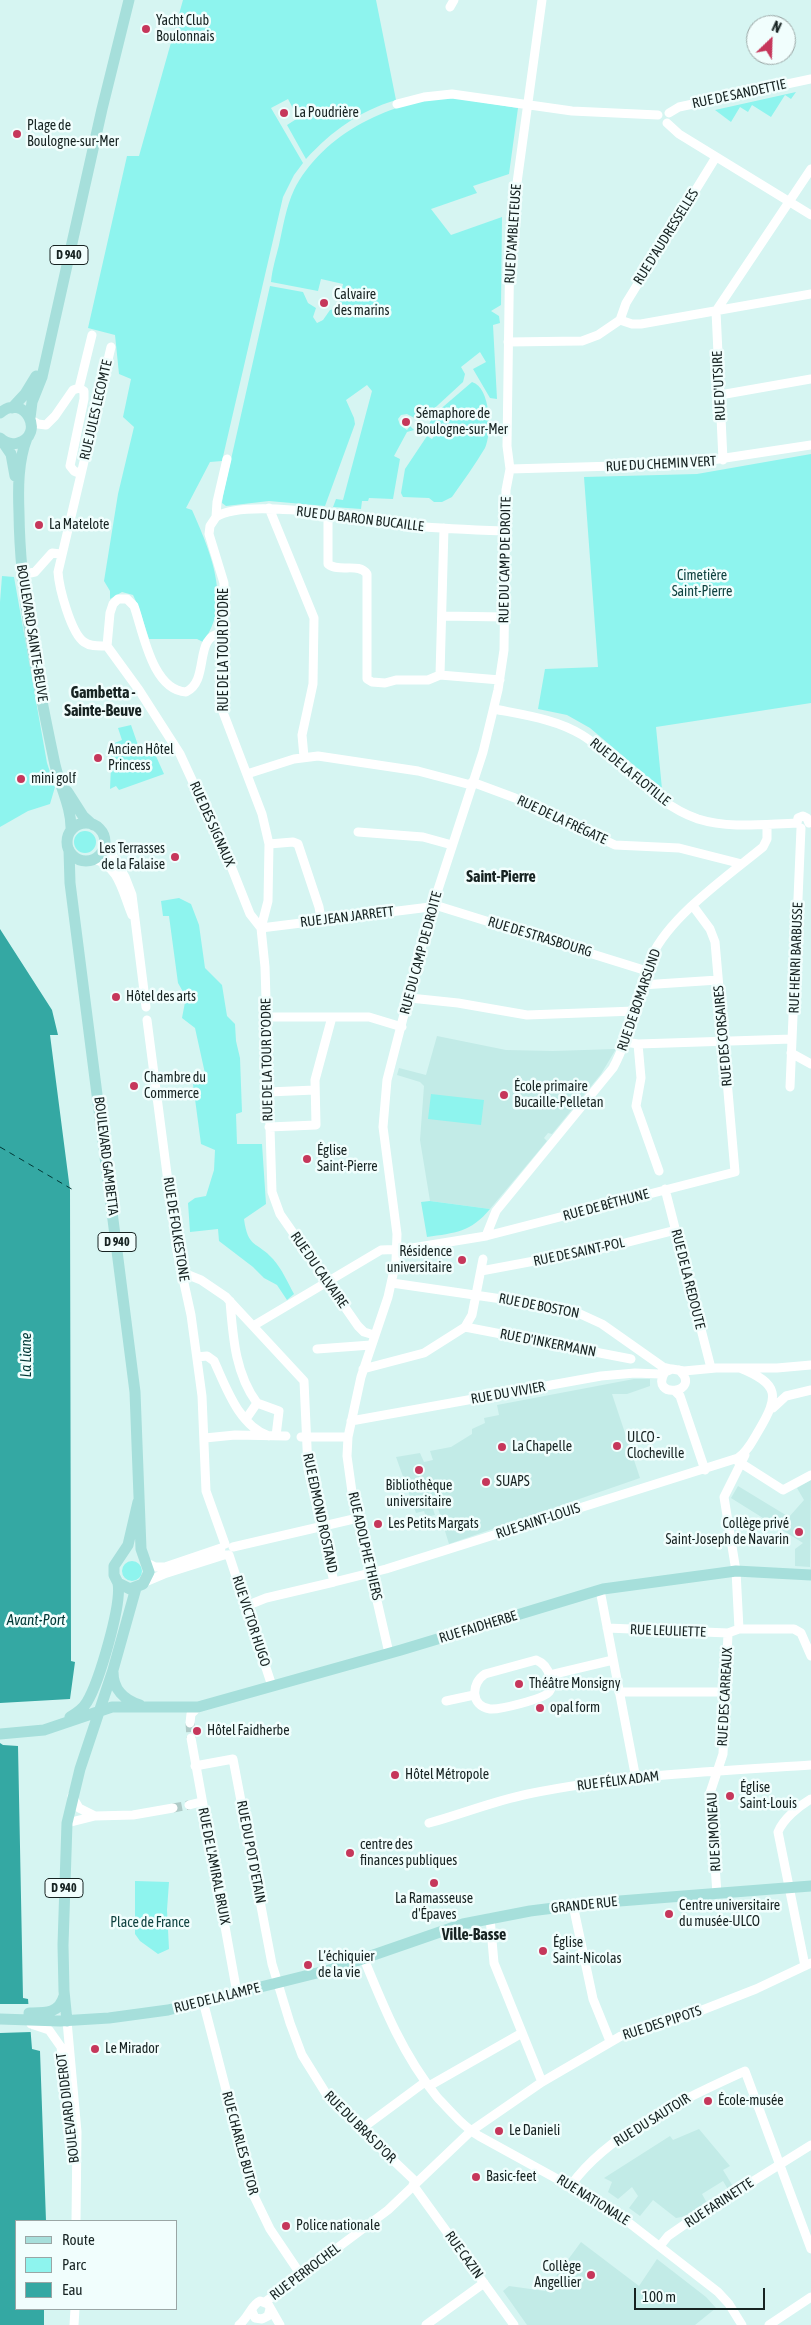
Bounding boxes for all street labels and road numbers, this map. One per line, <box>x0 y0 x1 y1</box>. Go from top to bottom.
street label: RUE DE SANDETTIE <box>691 76 787 112</box>
street label: RUE D'AMBLETEUSE <box>501 184 525 284</box>
street label: RUE D'AUDRESSELLES <box>630 186 702 288</box>
road number: D 940 <box>50 246 88 264</box>
street label: RUE D'UTSIRE <box>709 351 729 421</box>
street label: RUE JULES LECOMTE <box>76 358 116 462</box>
street label: RUE DU CHEMIN VERT <box>605 453 717 475</box>
street label: RUE DU CAMP DE DROITE <box>495 496 515 624</box>
street label: RUE DU BARON BUCAILLE <box>295 503 425 535</box>
street label: BOULEVARD SAINTE-BEUVE <box>13 563 51 703</box>
street label: RUE DE LA TOUR D'ODRE <box>216 588 232 712</box>
street label: RUE DE LA FLOTILLE <box>587 735 673 809</box>
street label: RUE DES SIGNAUX <box>186 779 238 869</box>
street label: RUE DE LA FRÉGATE <box>514 792 610 848</box>
street label: RUE DU CAMP DE DROITE <box>396 890 446 1016</box>
street label: RUE HENRI BARBUSSE <box>786 902 806 1014</box>
street label: RUE JEAN JARRETT <box>299 903 395 931</box>
street label: RUE DE STRASBOURG <box>486 913 594 961</box>
street label: RUE DE BOMARSUND <box>614 947 664 1053</box>
street label: RUE DES CORSAIRES <box>710 985 736 1087</box>
street label: RUE DE LA TOUR D'ODRE <box>258 998 276 1122</box>
street label: BOULEVARD GAMBETTA <box>90 1096 122 1216</box>
street label: RUE DE FOLKESTONE <box>159 1176 193 1282</box>
street label: RUE DE BÉTHUNE <box>561 1185 651 1225</box>
street label: RUE DE LA REDOUTE <box>667 1227 709 1331</box>
street label: RUE DU CALVAIRE <box>287 1229 351 1311</box>
road number: D 940 <box>98 1232 136 1252</box>
street label: RUE DE SAINT-POL <box>532 1234 626 1270</box>
street label: RUE DE BOSTON <box>497 1290 581 1322</box>
street label: RUE D'INKERMANN <box>498 1325 598 1361</box>
street label: RUE DU VIVIER <box>470 1378 546 1408</box>
street label: RUE EDMOND ROSTAND <box>299 1452 341 1574</box>
street label: RUE ADOLPHE THIERS <box>344 1490 386 1602</box>
street label: RUE SAINT-LOUIS <box>494 1499 582 1543</box>
street label: RUE VICTOR HUGO <box>228 1573 274 1669</box>
street label: RUE FAIDHERBE <box>437 1607 519 1647</box>
street label: RUE LEULIETTE <box>630 1621 706 1641</box>
street label: RUE DES CARREAUX <box>714 1647 736 1747</box>
street label: RUE FÉLIX ADAM <box>576 1768 660 1794</box>
street label: RUE SIMONEAU <box>704 1792 724 1872</box>
street label: RUE DU POT D'ETAIN <box>233 1799 269 1905</box>
street label: RUE DE L'AMIRAL BRUIX <box>194 1806 234 1926</box>
road number: D 940 <box>45 1879 83 1898</box>
street label: GRANDE RUE <box>550 1893 618 1917</box>
street label: RUE DE LA LAMPE <box>172 1979 262 2017</box>
street label: RUE DES PIPOTS <box>620 2002 704 2044</box>
street label: BOULEVARD DIDEROT <box>53 2052 83 2164</box>
street label: RUE DU BRAS D'OR <box>321 2088 399 2166</box>
street label: RUE CHARLES BUTOR <box>218 2089 262 2197</box>
street label: RUE DU SAUTOIR <box>611 2090 693 2150</box>
street label: RUE NATIONALE <box>554 2171 632 2229</box>
street label: RUE FARINETTE <box>682 2175 756 2231</box>
street label: RUE CAZIN <box>441 2228 487 2282</box>
street label: RUE PERROCHEL <box>266 2240 344 2304</box>

